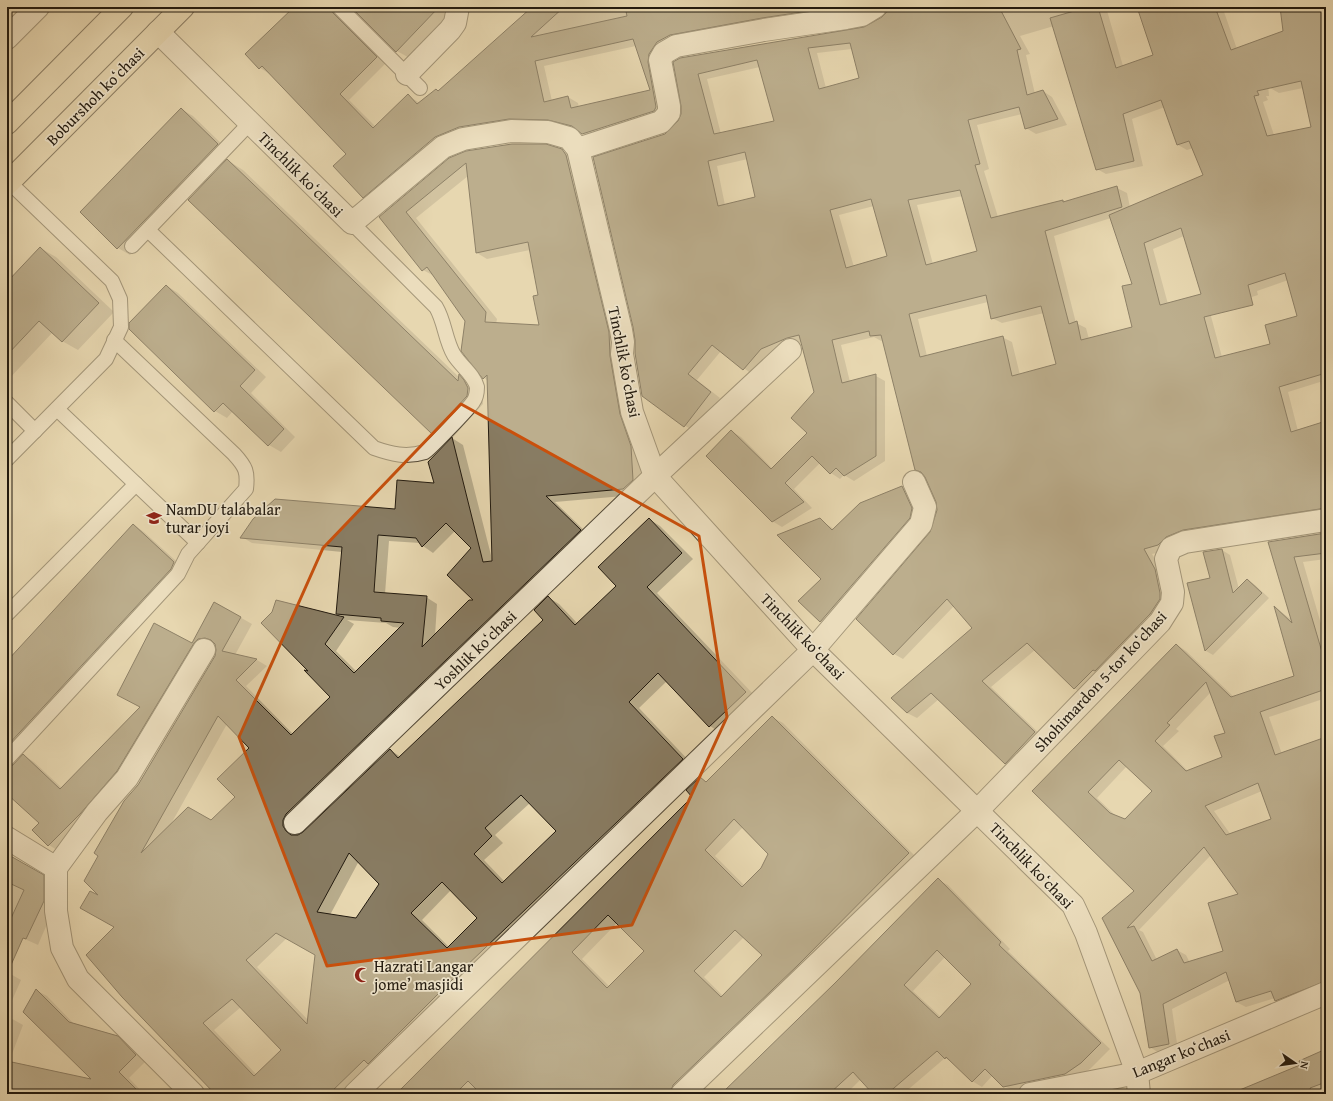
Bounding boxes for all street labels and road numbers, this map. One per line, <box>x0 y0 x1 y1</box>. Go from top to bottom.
street label: Boburshoh koʻchasi <box>40 41 150 151</box>
street label: Tinchlik koʻchasi <box>253 126 350 223</box>
street label: Tinchlik koʻchasi <box>602 304 648 420</box>
street label: Tinchlik koʻchasi <box>755 587 851 685</box>
street label: Yoshlik koʻchasi <box>428 604 522 696</box>
street label: Shohimardon 5-tor koʻchasi <box>1028 605 1172 757</box>
street label: Tinchlik koʻchasi <box>984 816 1080 914</box>
street label: Langar koʻchasi <box>1128 1022 1234 1084</box>

